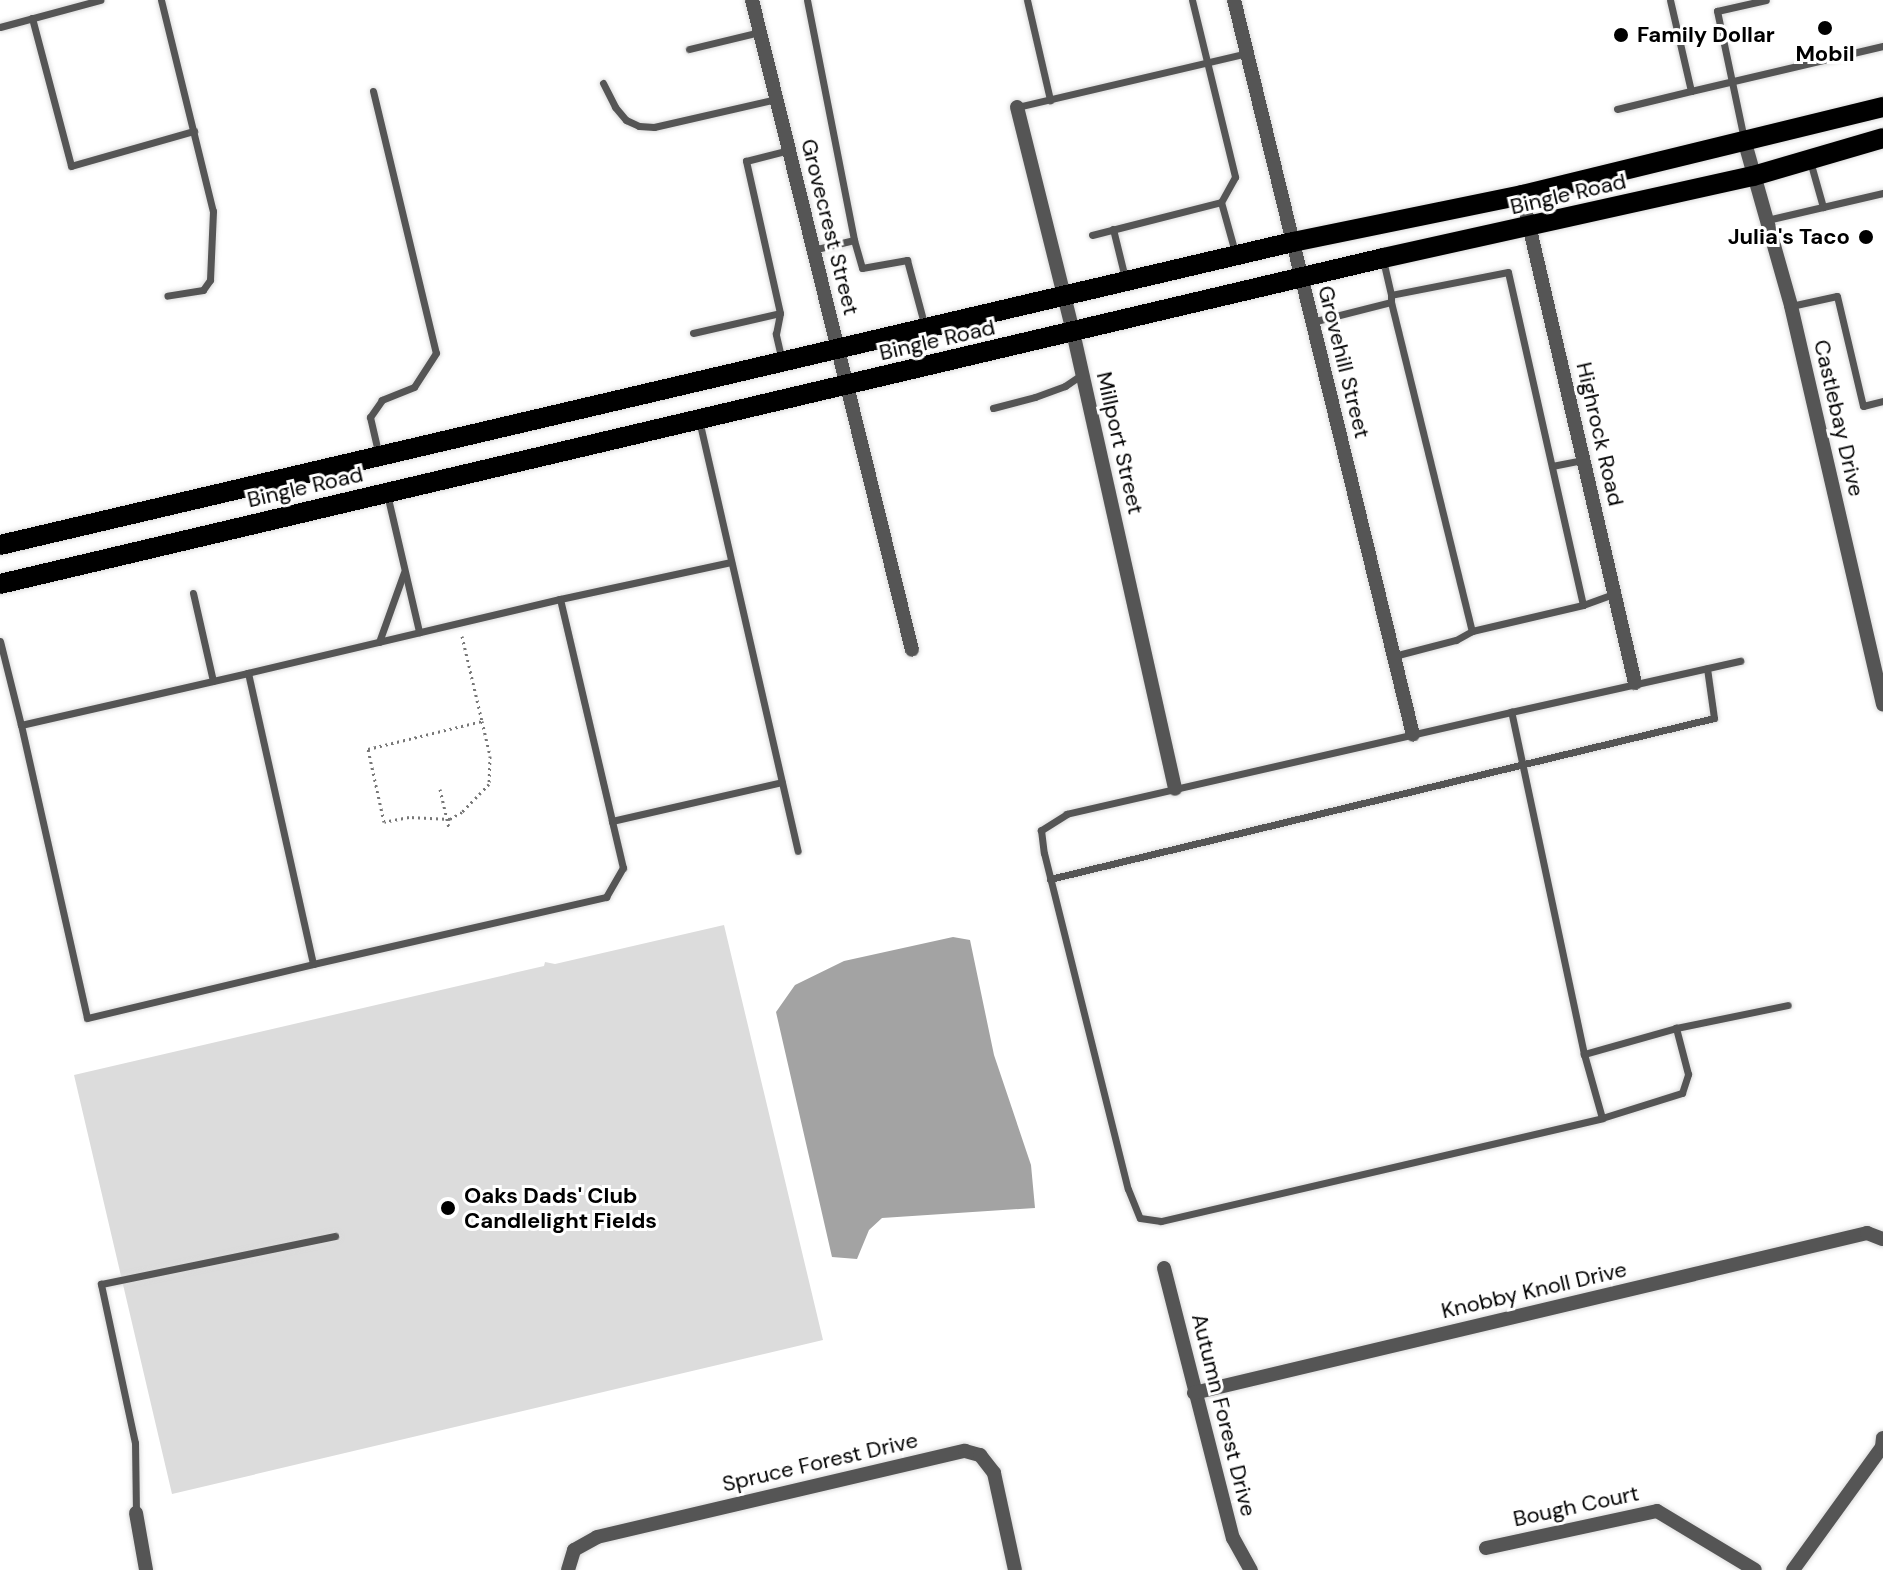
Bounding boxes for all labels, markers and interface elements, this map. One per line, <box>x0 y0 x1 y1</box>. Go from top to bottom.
marker: Mobil <box>1816 19 1834 37</box>
place label: Family Dollar <box>1637 22 1775 48</box>
marker: Family Dollar <box>1612 26 1630 44</box>
place label: Mobil <box>1795 41 1855 67</box>
street label: Grovecrest Street <box>795 136 865 318</box>
street label: Bingle Road <box>1508 168 1628 220</box>
place label: Julia's Taco <box>1728 224 1850 250</box>
marker: Julia's Taco <box>1857 228 1875 246</box>
street label: Grovehill Street <box>1312 283 1376 441</box>
street label: Bingle Road <box>877 314 997 366</box>
street label: Castlebay Drive <box>1808 337 1870 499</box>
street label: Highrock Road <box>1571 360 1629 508</box>
street label: Millport Street <box>1091 369 1149 517</box>
street label: Bingle Road <box>245 461 365 513</box>
place label: Oaks Dads' Club Candlelight Fields <box>464 1182 657 1234</box>
marker: Oaks Dads' Club Candlelight Fields <box>439 1199 457 1217</box>
street label: Knobby Knoll Drive <box>1439 1256 1629 1324</box>
street label: Autumn Forest Drive <box>1186 1311 1262 1519</box>
street label: Spruce Forest Drive <box>720 1427 920 1497</box>
street label: Bough Court <box>1511 1480 1641 1532</box>

